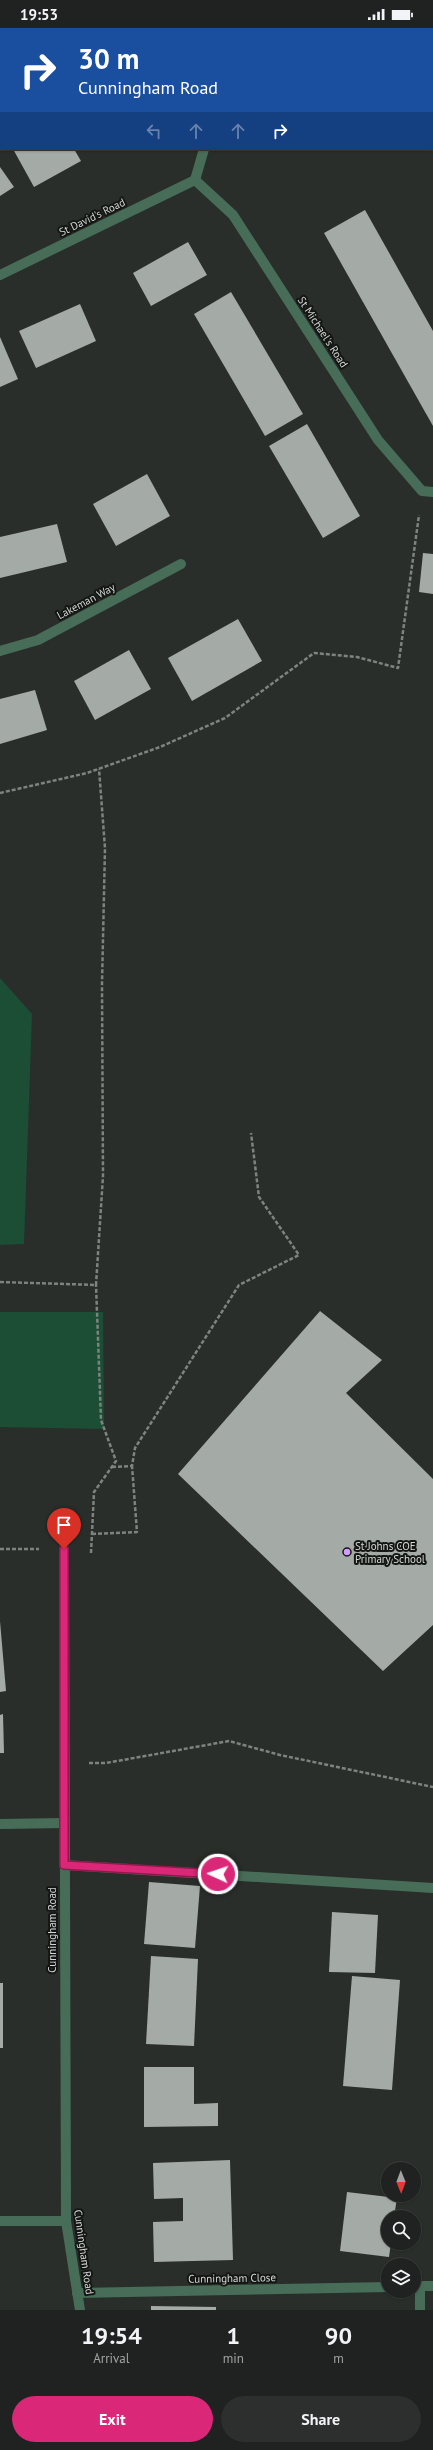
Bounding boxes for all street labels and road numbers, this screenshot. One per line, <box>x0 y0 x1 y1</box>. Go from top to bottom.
street label: St David's Road <box>57 195 127 239</box>
street label: St Michael's Road <box>295 294 351 370</box>
street label: Lakeman Way <box>54 579 118 622</box>
street label: Cunningham Road <box>45 1887 59 1973</box>
street label: Cunningham Road <box>71 2209 97 2295</box>
street label: Cunningham Close <box>188 2270 276 2286</box>

